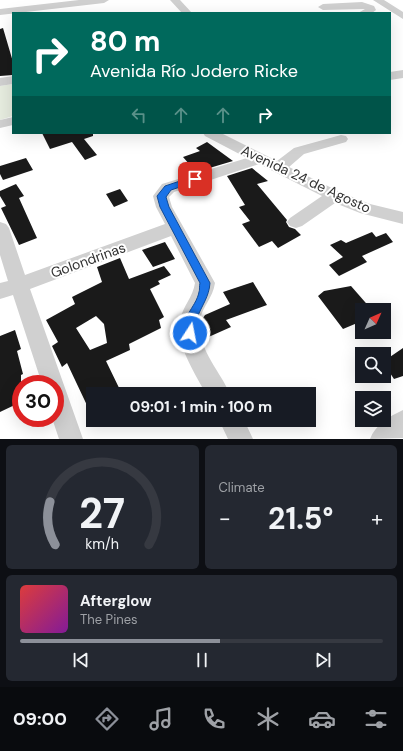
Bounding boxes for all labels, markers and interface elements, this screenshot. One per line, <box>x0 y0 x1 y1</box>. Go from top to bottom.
text: 80 m <box>90 23 160 60</box>
icon: right <box>24 28 76 80</box>
text: Avenida Río Jodero Ricke <box>90 59 298 83</box>
icon: left <box>128 104 150 126</box>
icon: ahead <box>170 104 192 126</box>
icon: ahead <box>212 104 234 126</box>
icon: right <box>254 104 276 126</box>
street label: Avenida 24 de Agosto <box>238 141 374 217</box>
pin <box>178 162 212 196</box>
icon: arrive <box>184 168 206 190</box>
street label: Golondrinas <box>48 238 128 282</box>
north arrow <box>355 303 391 339</box>
map controls <box>355 303 391 427</box>
position arrow <box>169 312 211 354</box>
button: search <box>355 347 391 383</box>
speed limit sign: 30 <box>12 375 64 427</box>
button: layers <box>355 391 391 427</box>
text: 09:01 · 1 min · 100 m <box>130 397 272 417</box>
text: Climate <box>219 479 265 496</box>
text: 27 <box>79 487 125 541</box>
text: 21.5° <box>268 499 333 538</box>
text: − <box>219 504 231 533</box>
text: + <box>371 504 383 533</box>
text: km/h <box>85 535 119 553</box>
text: Afterglow <box>80 591 152 611</box>
text: The Pines <box>80 611 138 628</box>
icon: previous <box>70 649 92 671</box>
icon: pause <box>191 649 213 671</box>
icon: next <box>312 649 334 671</box>
icon: directions <box>93 705 121 733</box>
icon: music <box>147 705 175 733</box>
icon: phone <box>200 705 228 733</box>
icon: climate <box>254 705 282 733</box>
icon: car <box>308 705 336 733</box>
icon: filters <box>362 705 390 733</box>
text: 09:00 <box>13 707 67 731</box>

